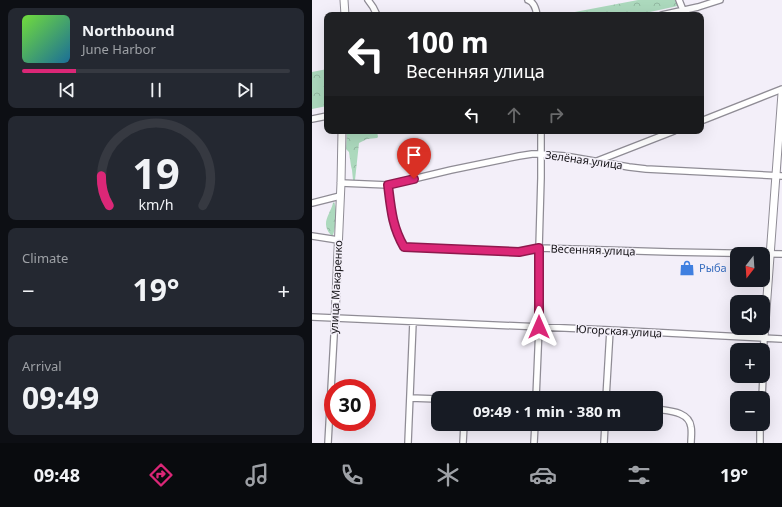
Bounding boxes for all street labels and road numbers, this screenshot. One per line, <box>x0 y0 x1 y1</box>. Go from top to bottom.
street label: Зелёная улица <box>544 147 624 172</box>
street label: улица Макаренко <box>326 240 345 334</box>
street label: Весенняя улица <box>550 241 636 258</box>
street label: Югорская улица <box>575 321 663 340</box>

